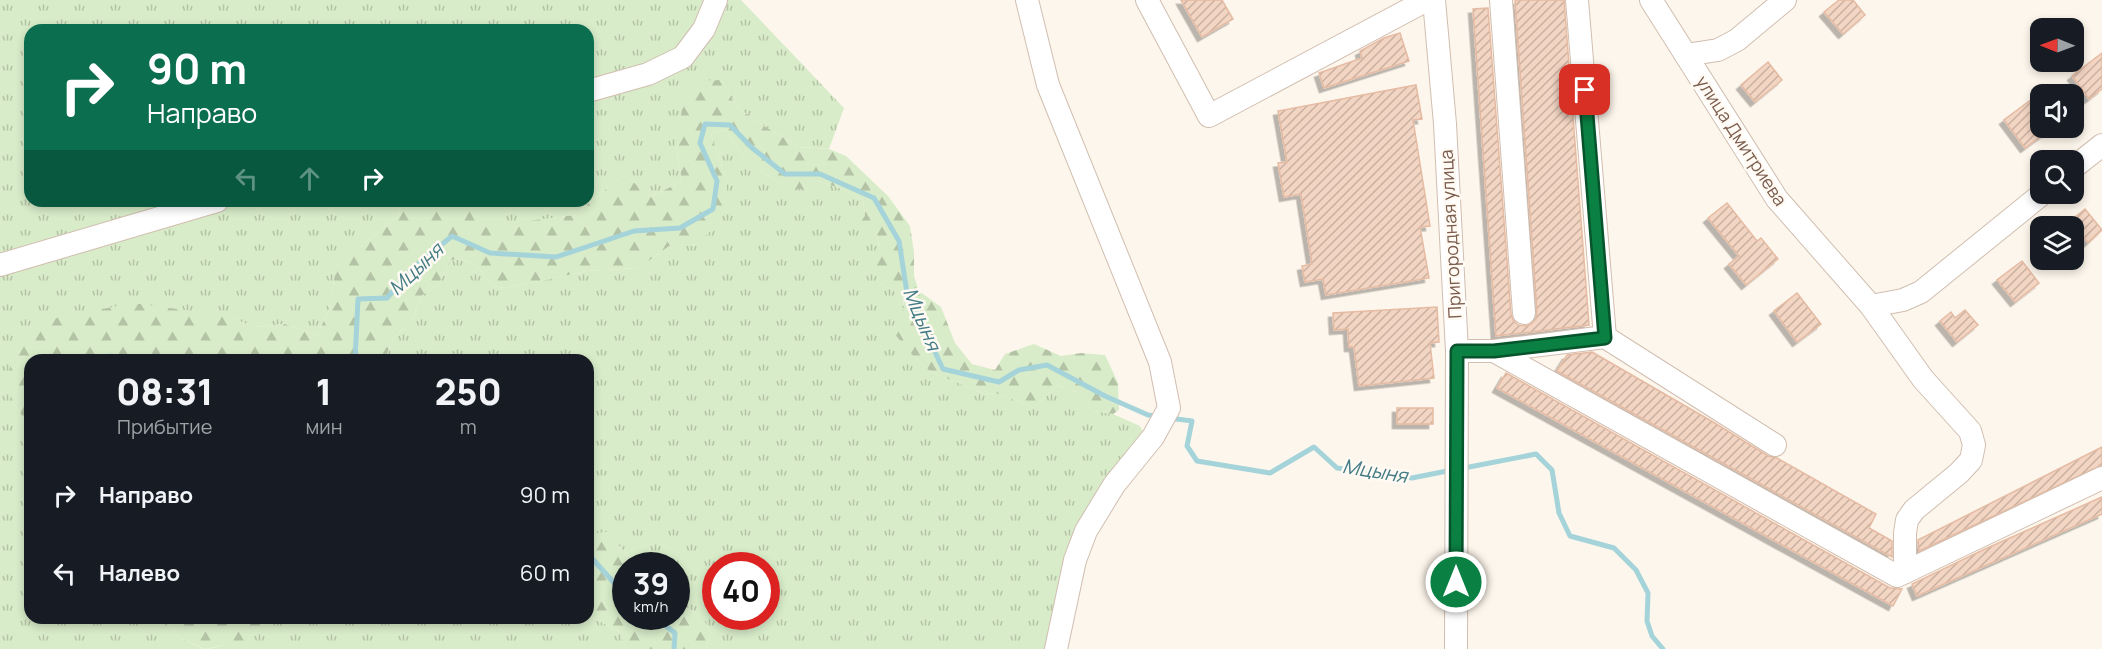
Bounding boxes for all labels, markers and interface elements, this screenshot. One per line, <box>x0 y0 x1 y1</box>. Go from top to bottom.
north arrow <box>2030 18 2084 72</box>
map controls <box>2030 18 2084 270</box>
text: 90 m <box>147 39 247 97</box>
icon: right <box>48 48 126 126</box>
pin <box>1559 64 1610 115</box>
street label: улица Дмитриева <box>1691 71 1793 210</box>
icon: arrive <box>1568 73 1601 106</box>
button: sound <box>2030 84 2084 138</box>
text: Направо <box>147 94 257 131</box>
street label: Пригородная улица <box>1434 149 1466 319</box>
button: search <box>2030 150 2084 204</box>
icon: left <box>230 162 263 195</box>
icon: ahead <box>293 162 326 195</box>
icon: right <box>356 162 389 195</box>
button: layers <box>2030 216 2084 270</box>
water label: Мцыня <box>383 235 450 301</box>
water label: Мцыня <box>897 283 948 356</box>
text: 08:31 <box>116 367 213 416</box>
text: 1 <box>316 367 332 416</box>
text: 250 <box>435 367 502 416</box>
text: Прибытие <box>117 413 212 440</box>
text: мин <box>305 413 342 440</box>
text: m <box>460 413 477 440</box>
water label: Мцыня <box>1341 452 1411 489</box>
icon: right <box>48 479 81 512</box>
text: Направо <box>99 480 193 510</box>
text: 90 m <box>520 480 570 510</box>
position arrow <box>1424 550 1488 614</box>
speed limit sign: 40 <box>702 552 780 630</box>
icon: left <box>48 557 81 590</box>
text: Налево <box>99 558 180 588</box>
text: 60 m <box>520 558 570 588</box>
text: 39 <box>633 563 669 604</box>
text: km/h <box>634 596 668 617</box>

